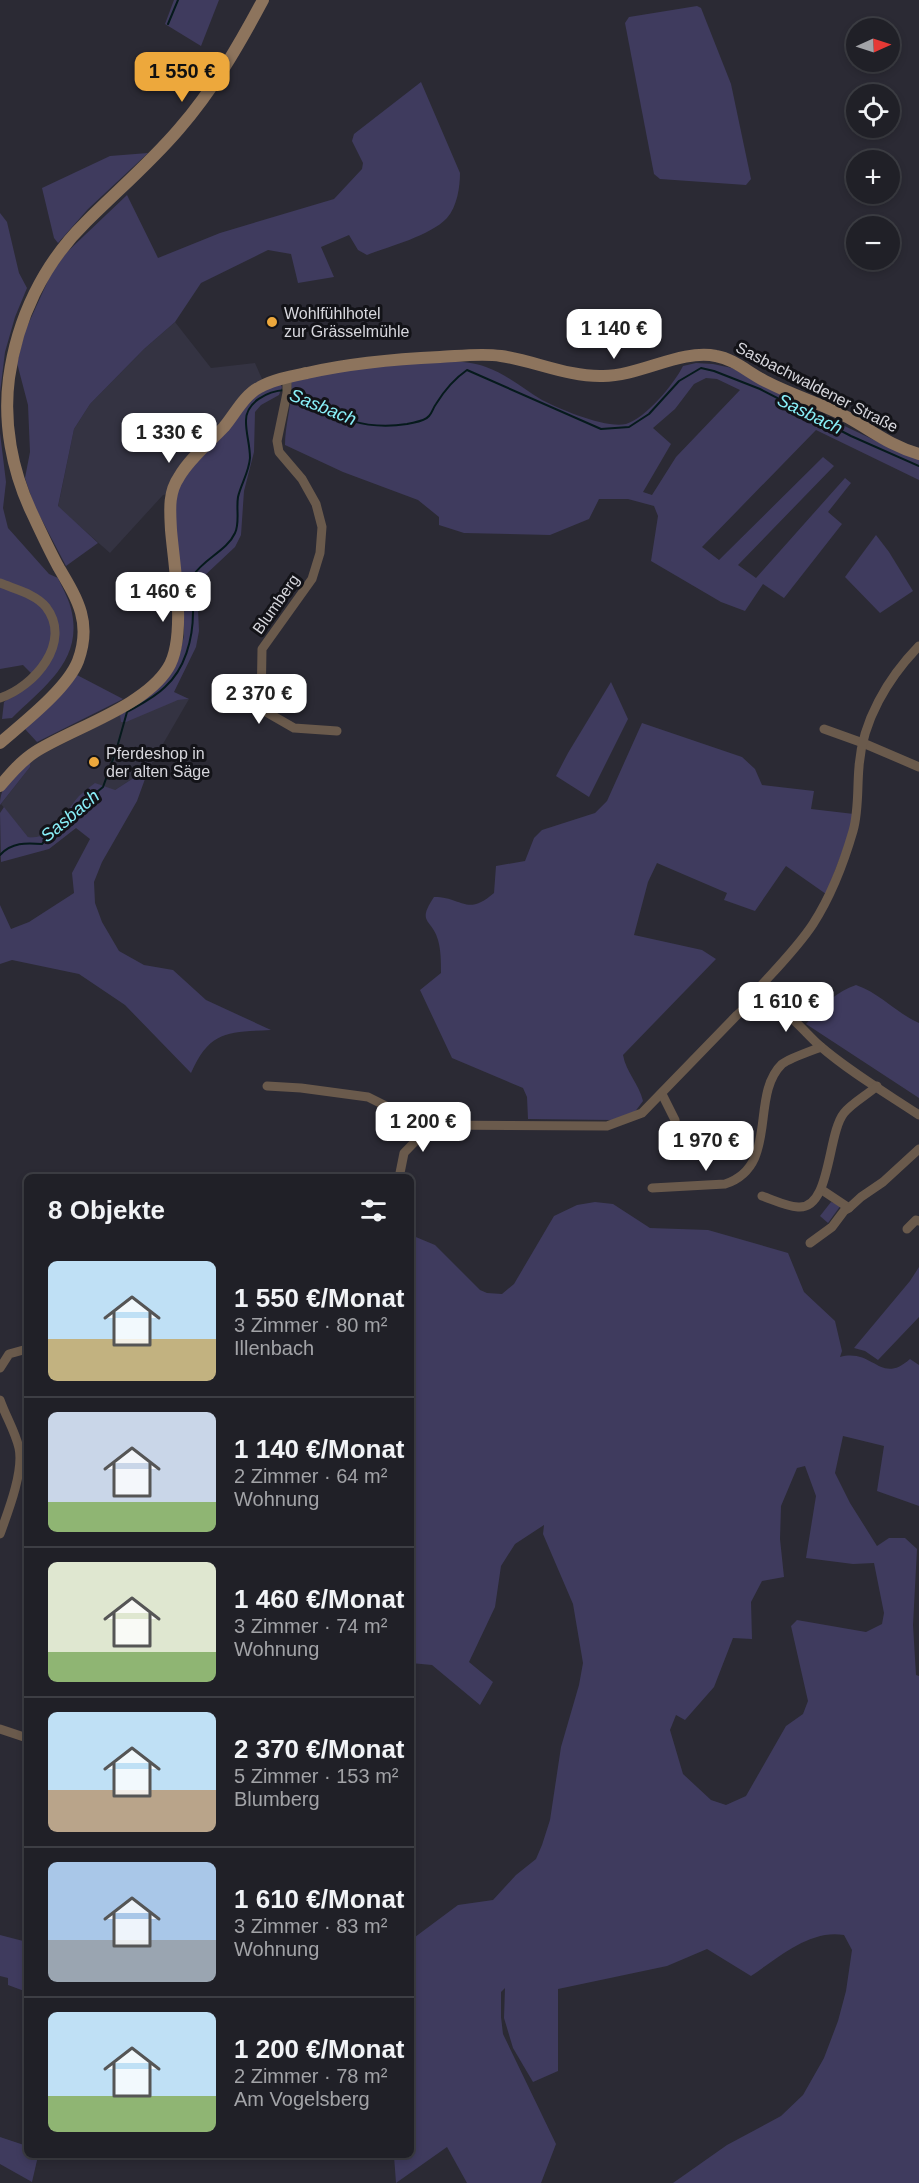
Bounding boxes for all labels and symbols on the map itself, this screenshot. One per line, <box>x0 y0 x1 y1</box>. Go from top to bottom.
north arrow <box>846 18 900 72</box>
pin: 1 550 € <box>127 52 237 103</box>
place label: Wohlfühlhotel zur Grässelmühle <box>284 305 409 340</box>
pin: 1 140 € <box>559 309 669 360</box>
marker: Wohlfühlhotel zur Grässelmühle <box>265 315 279 329</box>
street label: Sasbachwaldener Straße <box>733 338 901 436</box>
water label: Sasbach <box>287 385 359 429</box>
water label: Sasbach <box>774 389 846 439</box>
pin: 1 330 € <box>114 413 224 464</box>
street label: Blumberg <box>249 571 303 637</box>
pin: 1 460 € <box>108 572 218 623</box>
pin: 2 370 € <box>204 674 314 725</box>
place label: Pferdeshop in der alten Säge <box>106 745 210 780</box>
marker: Pferdeshop in der alten Säge <box>87 755 101 769</box>
water label: Sasbach <box>37 786 103 846</box>
pin: 1 610 € <box>731 982 841 1033</box>
pin: 1 200 € <box>368 1102 478 1153</box>
pin: 1 970 € <box>651 1121 761 1172</box>

